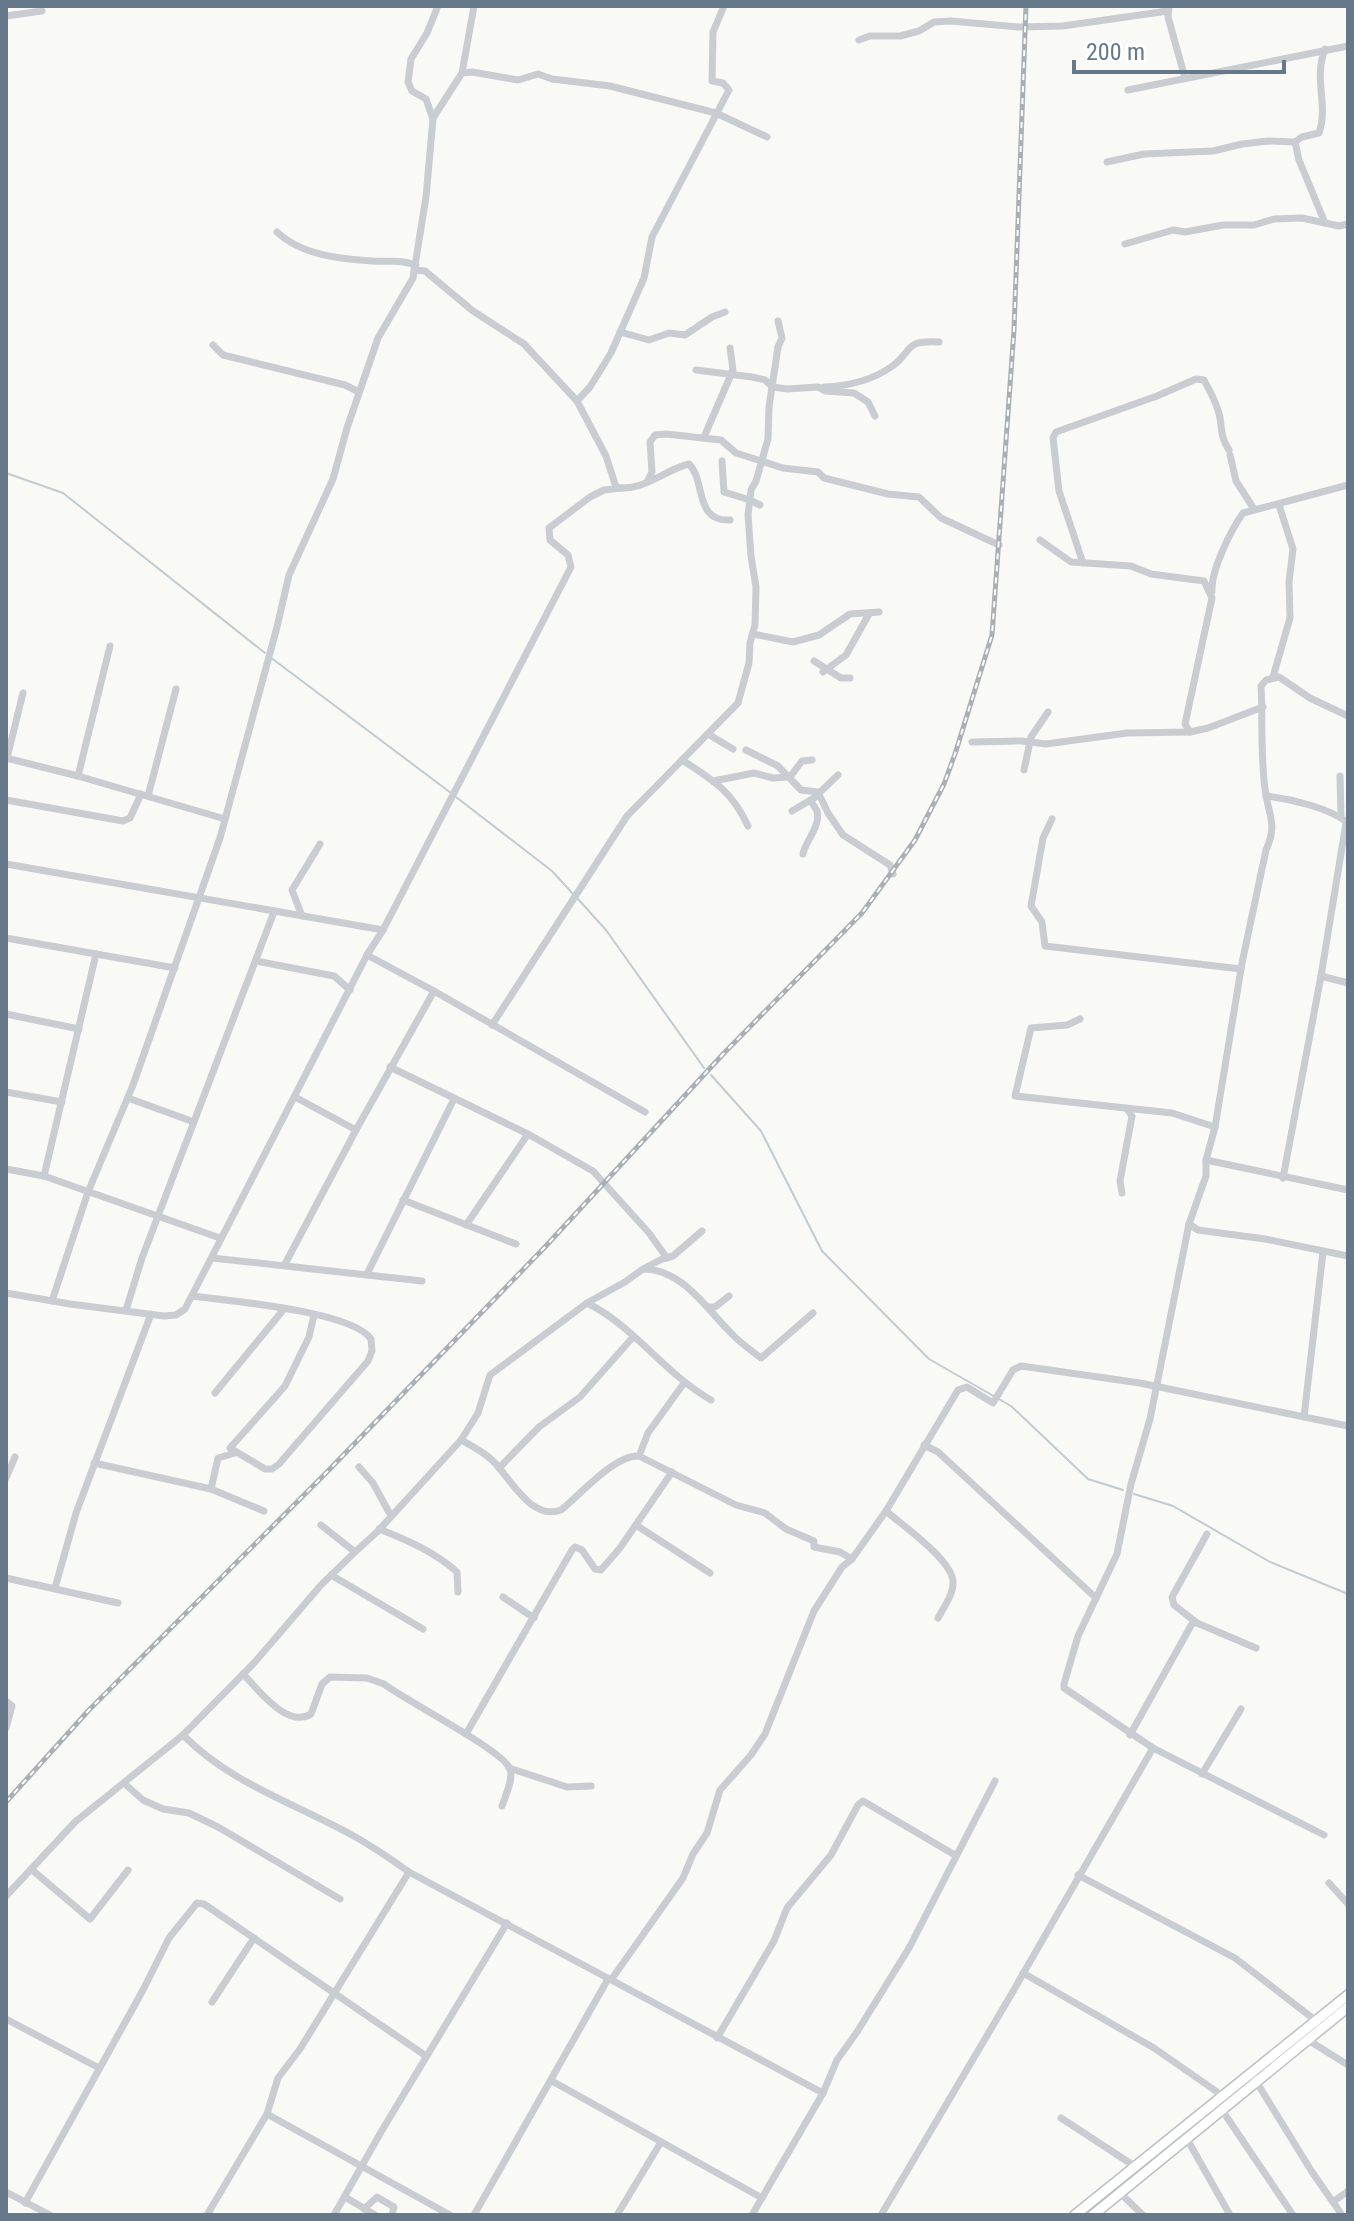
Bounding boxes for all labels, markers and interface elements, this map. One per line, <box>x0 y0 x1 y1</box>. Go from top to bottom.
scale bar <box>1074 24 1284 74</box>
text: 200 m <box>1086 38 1145 66</box>

